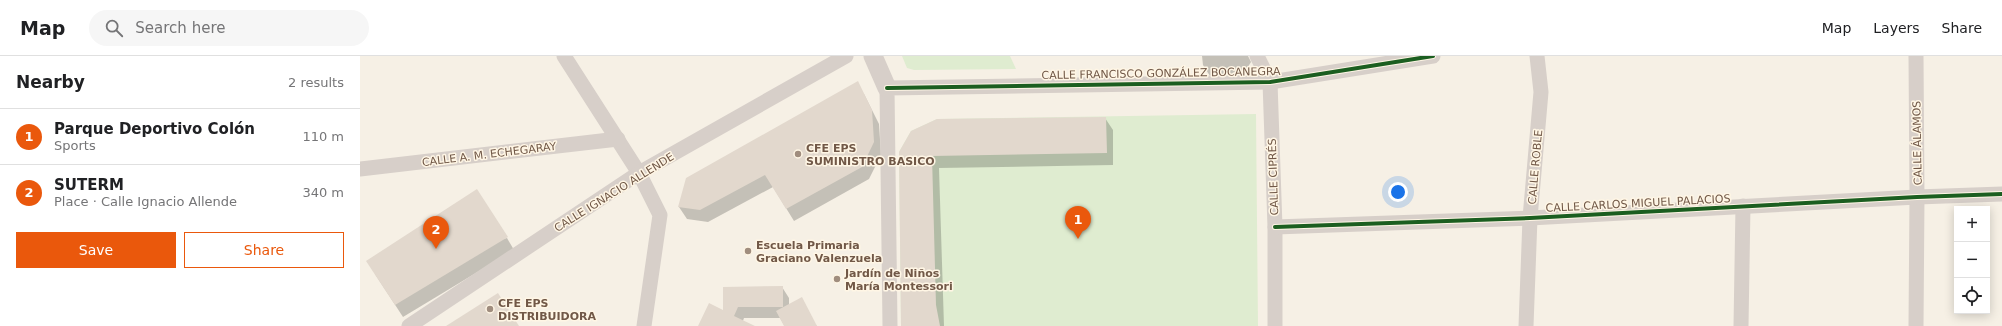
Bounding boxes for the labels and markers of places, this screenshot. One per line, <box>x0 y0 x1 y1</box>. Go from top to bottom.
place label: CFE EPS SUMINISTRO BASICO <box>806 142 935 168</box>
marker: CFE EPS SUMINISTRO BASICO <box>793 149 803 159</box>
pin: 1 <box>1065 206 1091 239</box>
pin: 2 <box>423 216 449 249</box>
place label: Escuela Primaria Graciano Valenzuela <box>756 239 882 265</box>
marker: Escuela Primaria Graciano Valenzuela <box>743 246 753 256</box>
place label: Jardín de Niños María Montessori <box>844 267 953 293</box>
marker: Jardín de Niños María Montessori <box>832 274 842 284</box>
place label: CFE EPS DISTRIBUIDORA <box>498 297 597 323</box>
marker: CFE EPS DISTRIBUIDORA <box>485 304 495 314</box>

